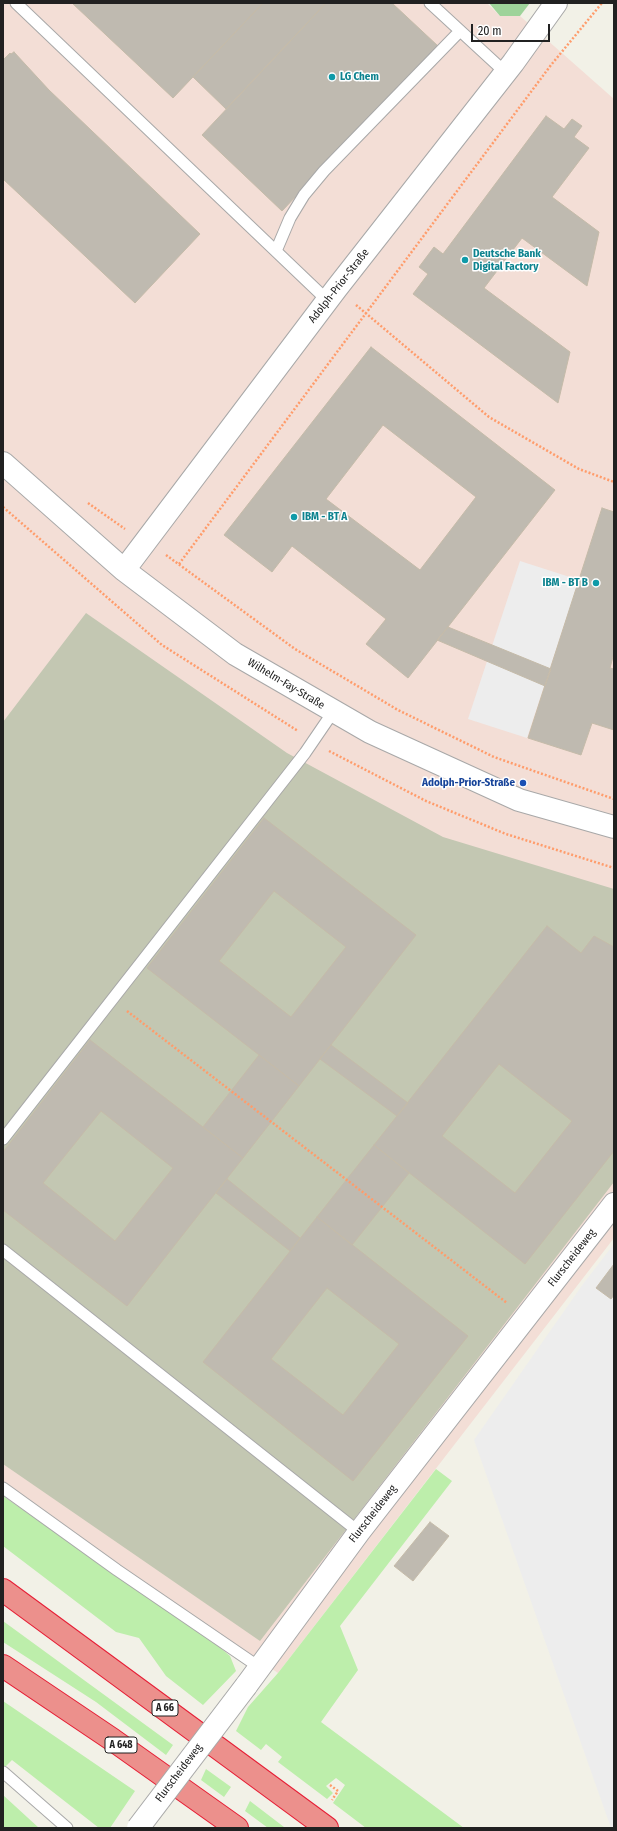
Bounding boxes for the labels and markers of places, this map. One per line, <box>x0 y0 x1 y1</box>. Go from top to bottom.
place label: LG Chem <box>340 70 379 84</box>
marker: LG Chem <box>327 72 337 82</box>
place label: Deutsche Bank Digital Factory <box>473 247 541 273</box>
marker: Deutsche Bank Digital Factory <box>460 255 470 265</box>
place label: IBM - BT A <box>302 510 347 524</box>
marker: IBM - BT A <box>289 512 299 522</box>
place label: IBM - BT B <box>543 576 588 590</box>
marker: IBM - BT B <box>591 578 601 588</box>
place label: Adolph-Prior-Straße <box>422 776 515 790</box>
marker: Adolph-Prior-Straße <box>518 778 528 788</box>

